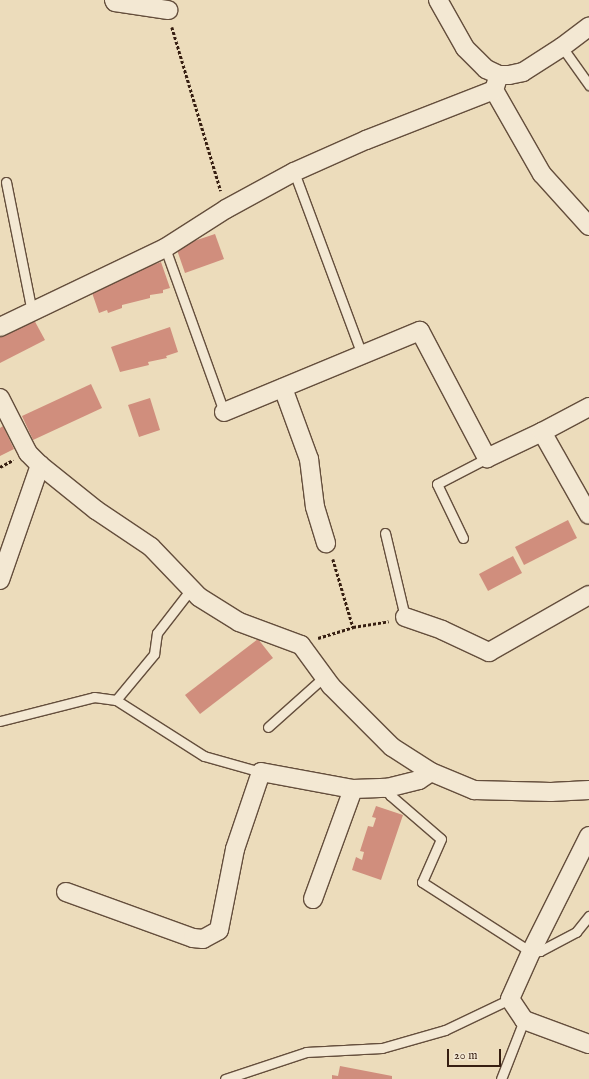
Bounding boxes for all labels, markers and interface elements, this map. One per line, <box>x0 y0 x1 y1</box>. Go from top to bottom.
scale bar <box>449 1041 503 1067</box>
text: 20 m <box>454 1048 477 1063</box>

